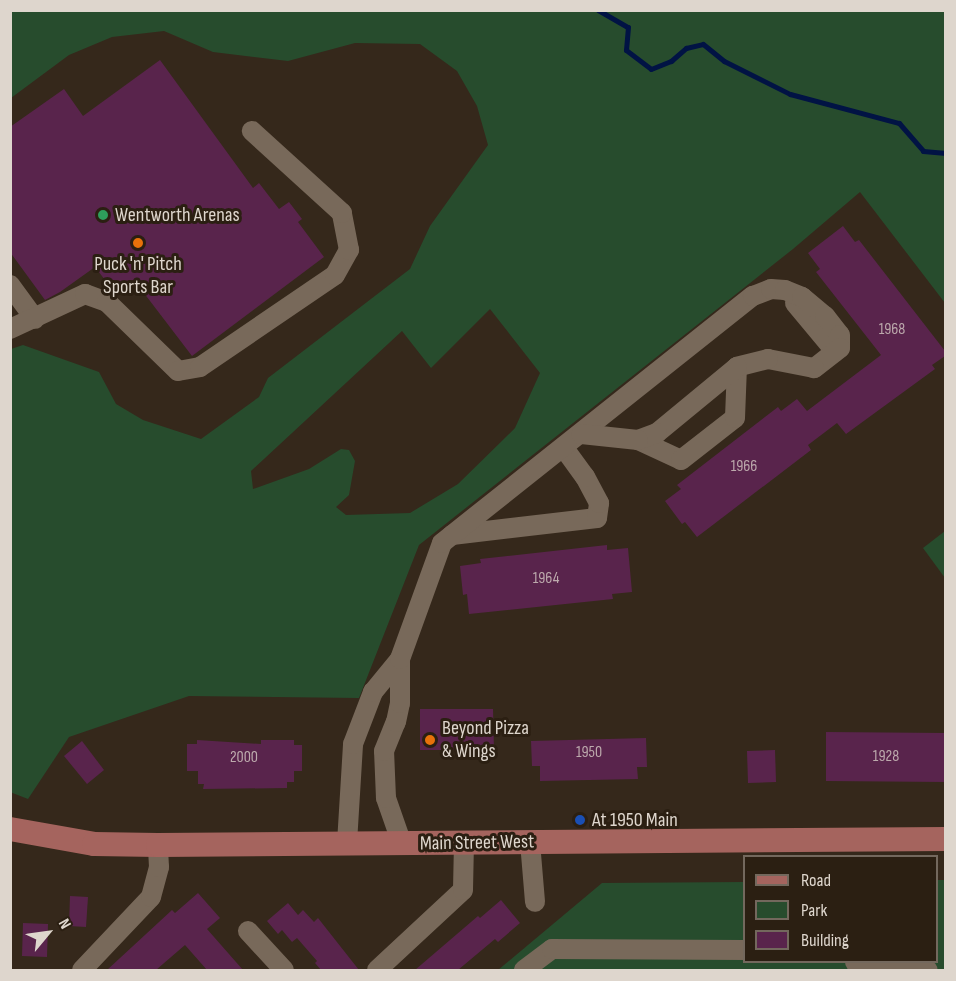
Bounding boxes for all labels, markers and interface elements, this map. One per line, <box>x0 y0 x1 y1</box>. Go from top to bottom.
place label: Wentworth Arenas <box>115 203 240 227</box>
marker: Wentworth Arenas <box>96 208 110 222</box>
marker: Puck 'n' Pitch Sports Bar <box>131 236 145 250</box>
place label: Puck 'n' Pitch Sports Bar <box>94 252 182 299</box>
house number: 1968 <box>879 320 905 340</box>
house number: 1966 <box>731 457 757 477</box>
house number: 1964 <box>533 569 559 589</box>
place label: Beyond Pizza & Wings <box>442 716 529 763</box>
marker: Beyond Pizza & Wings <box>423 733 437 747</box>
house number: 1950 <box>576 743 602 763</box>
house number: 1928 <box>873 747 899 767</box>
house number: 2000 <box>230 748 258 768</box>
place label: At 1950 Main <box>592 808 678 832</box>
marker: At 1950 Main <box>573 813 587 827</box>
street label: Main Street West <box>420 830 534 856</box>
legend <box>743 855 938 963</box>
text: Road <box>801 870 831 891</box>
text: Park <box>801 900 827 921</box>
north arrow <box>18 903 78 963</box>
text: N <box>54 916 75 932</box>
text: Building <box>801 930 849 951</box>

